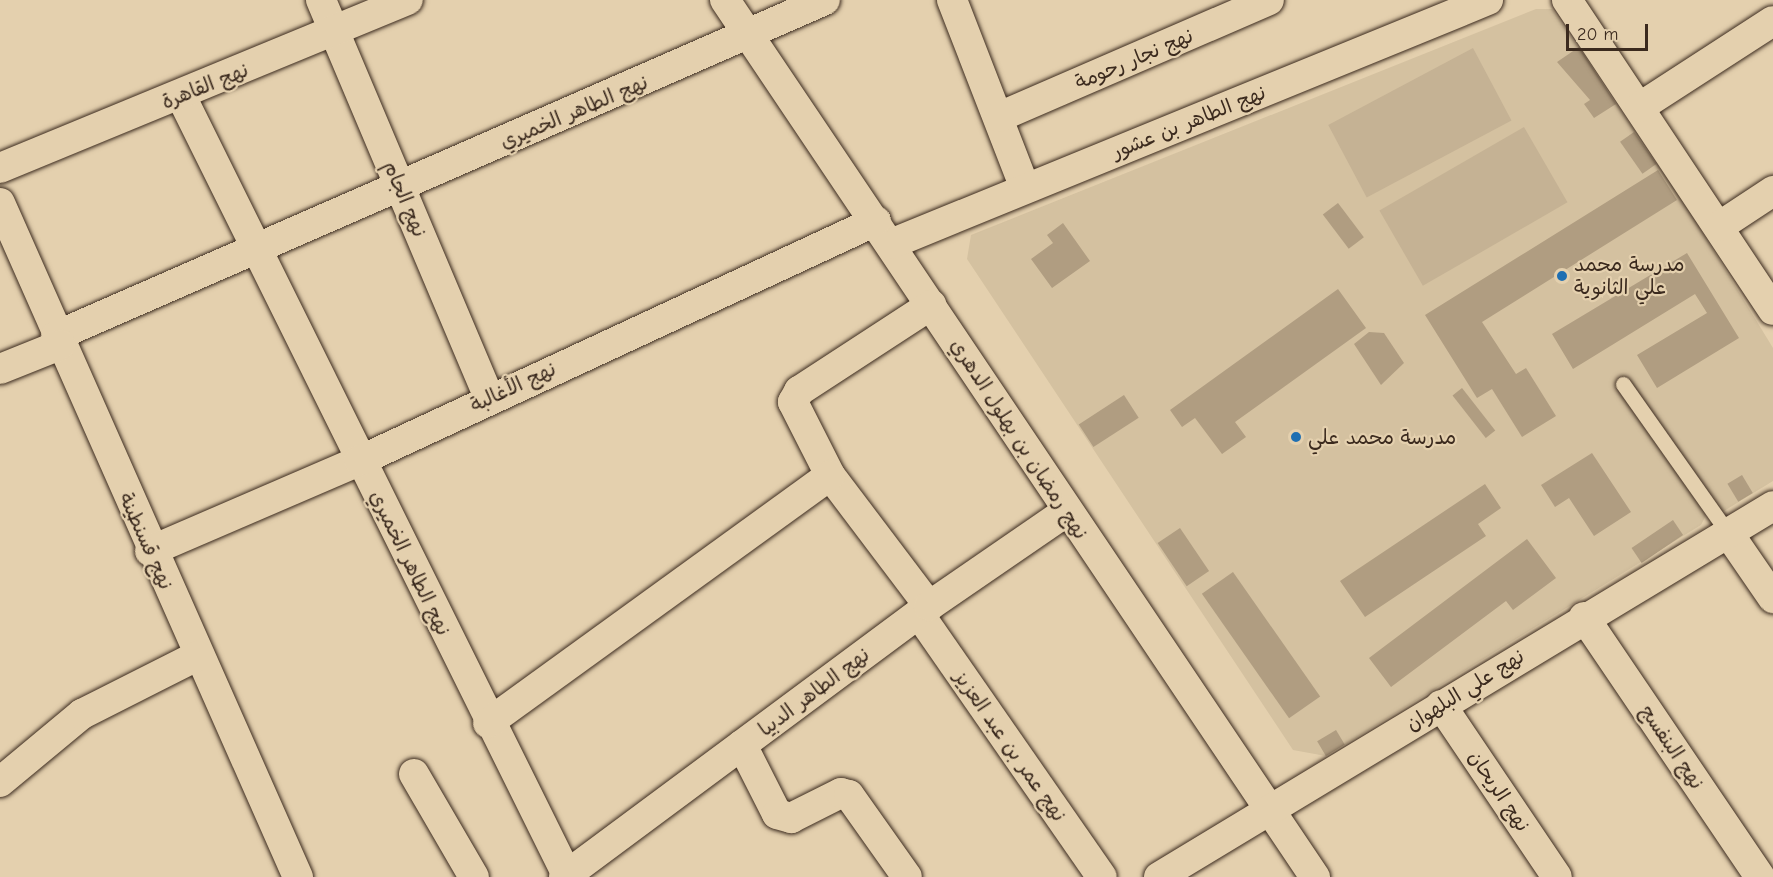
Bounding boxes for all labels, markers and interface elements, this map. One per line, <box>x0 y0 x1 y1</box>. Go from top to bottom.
scale bar <box>1569 12 1652 50</box>
street label: نهج نجار رحومة <box>1071 23 1197 95</box>
text: 20 m <box>1577 24 1618 45</box>
street label: نهج القاهرة <box>158 58 252 114</box>
street label: نهج الطاهر الخميري <box>496 70 652 154</box>
street label: نهج الطاهر بن عشور <box>1109 80 1269 164</box>
street label: نهج الجام <box>378 158 432 240</box>
place label: مدرسة محمد علي الثانوية <box>1574 252 1685 299</box>
marker: مدرسة محمد علي الثانوية <box>1555 269 1569 283</box>
street label: نهج رمضان بن بهلول الدهري <box>945 334 1093 544</box>
street label: نهج الأغالبة <box>466 357 560 417</box>
place label: مدرسة محمد علي <box>1308 425 1456 449</box>
marker: مدرسة محمد علي <box>1289 430 1303 444</box>
street label: نهج الطاهر الخميري <box>364 487 456 639</box>
street label: نهج قسنطينة <box>114 489 178 593</box>
street label: نهج الطاهر الدبيا <box>754 643 874 741</box>
street label: نهج علي البلهوان <box>1401 644 1529 736</box>
street label: نهج عمر بن عبد العزيز <box>949 666 1071 826</box>
street label: نهج البنفسج <box>1635 700 1709 794</box>
street label: نهج الريحان <box>1463 746 1535 836</box>

